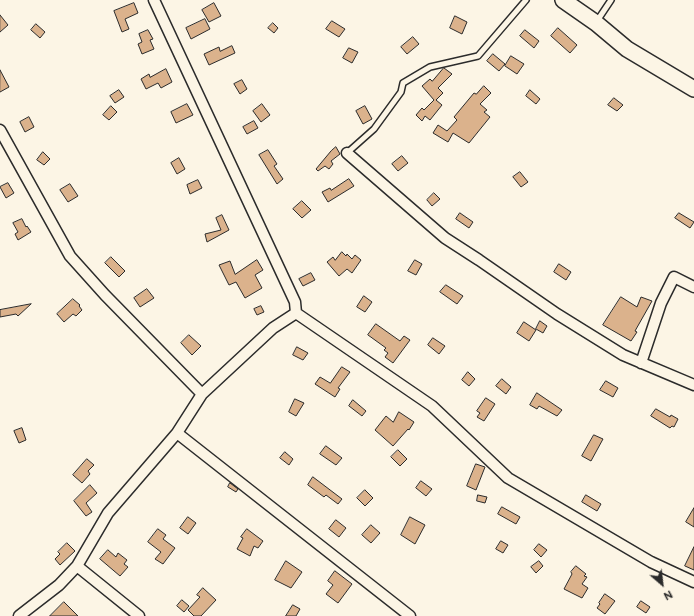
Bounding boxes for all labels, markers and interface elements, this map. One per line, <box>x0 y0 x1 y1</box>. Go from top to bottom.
north arrow <box>642 564 682 604</box>
text: N <box>661 587 675 603</box>

